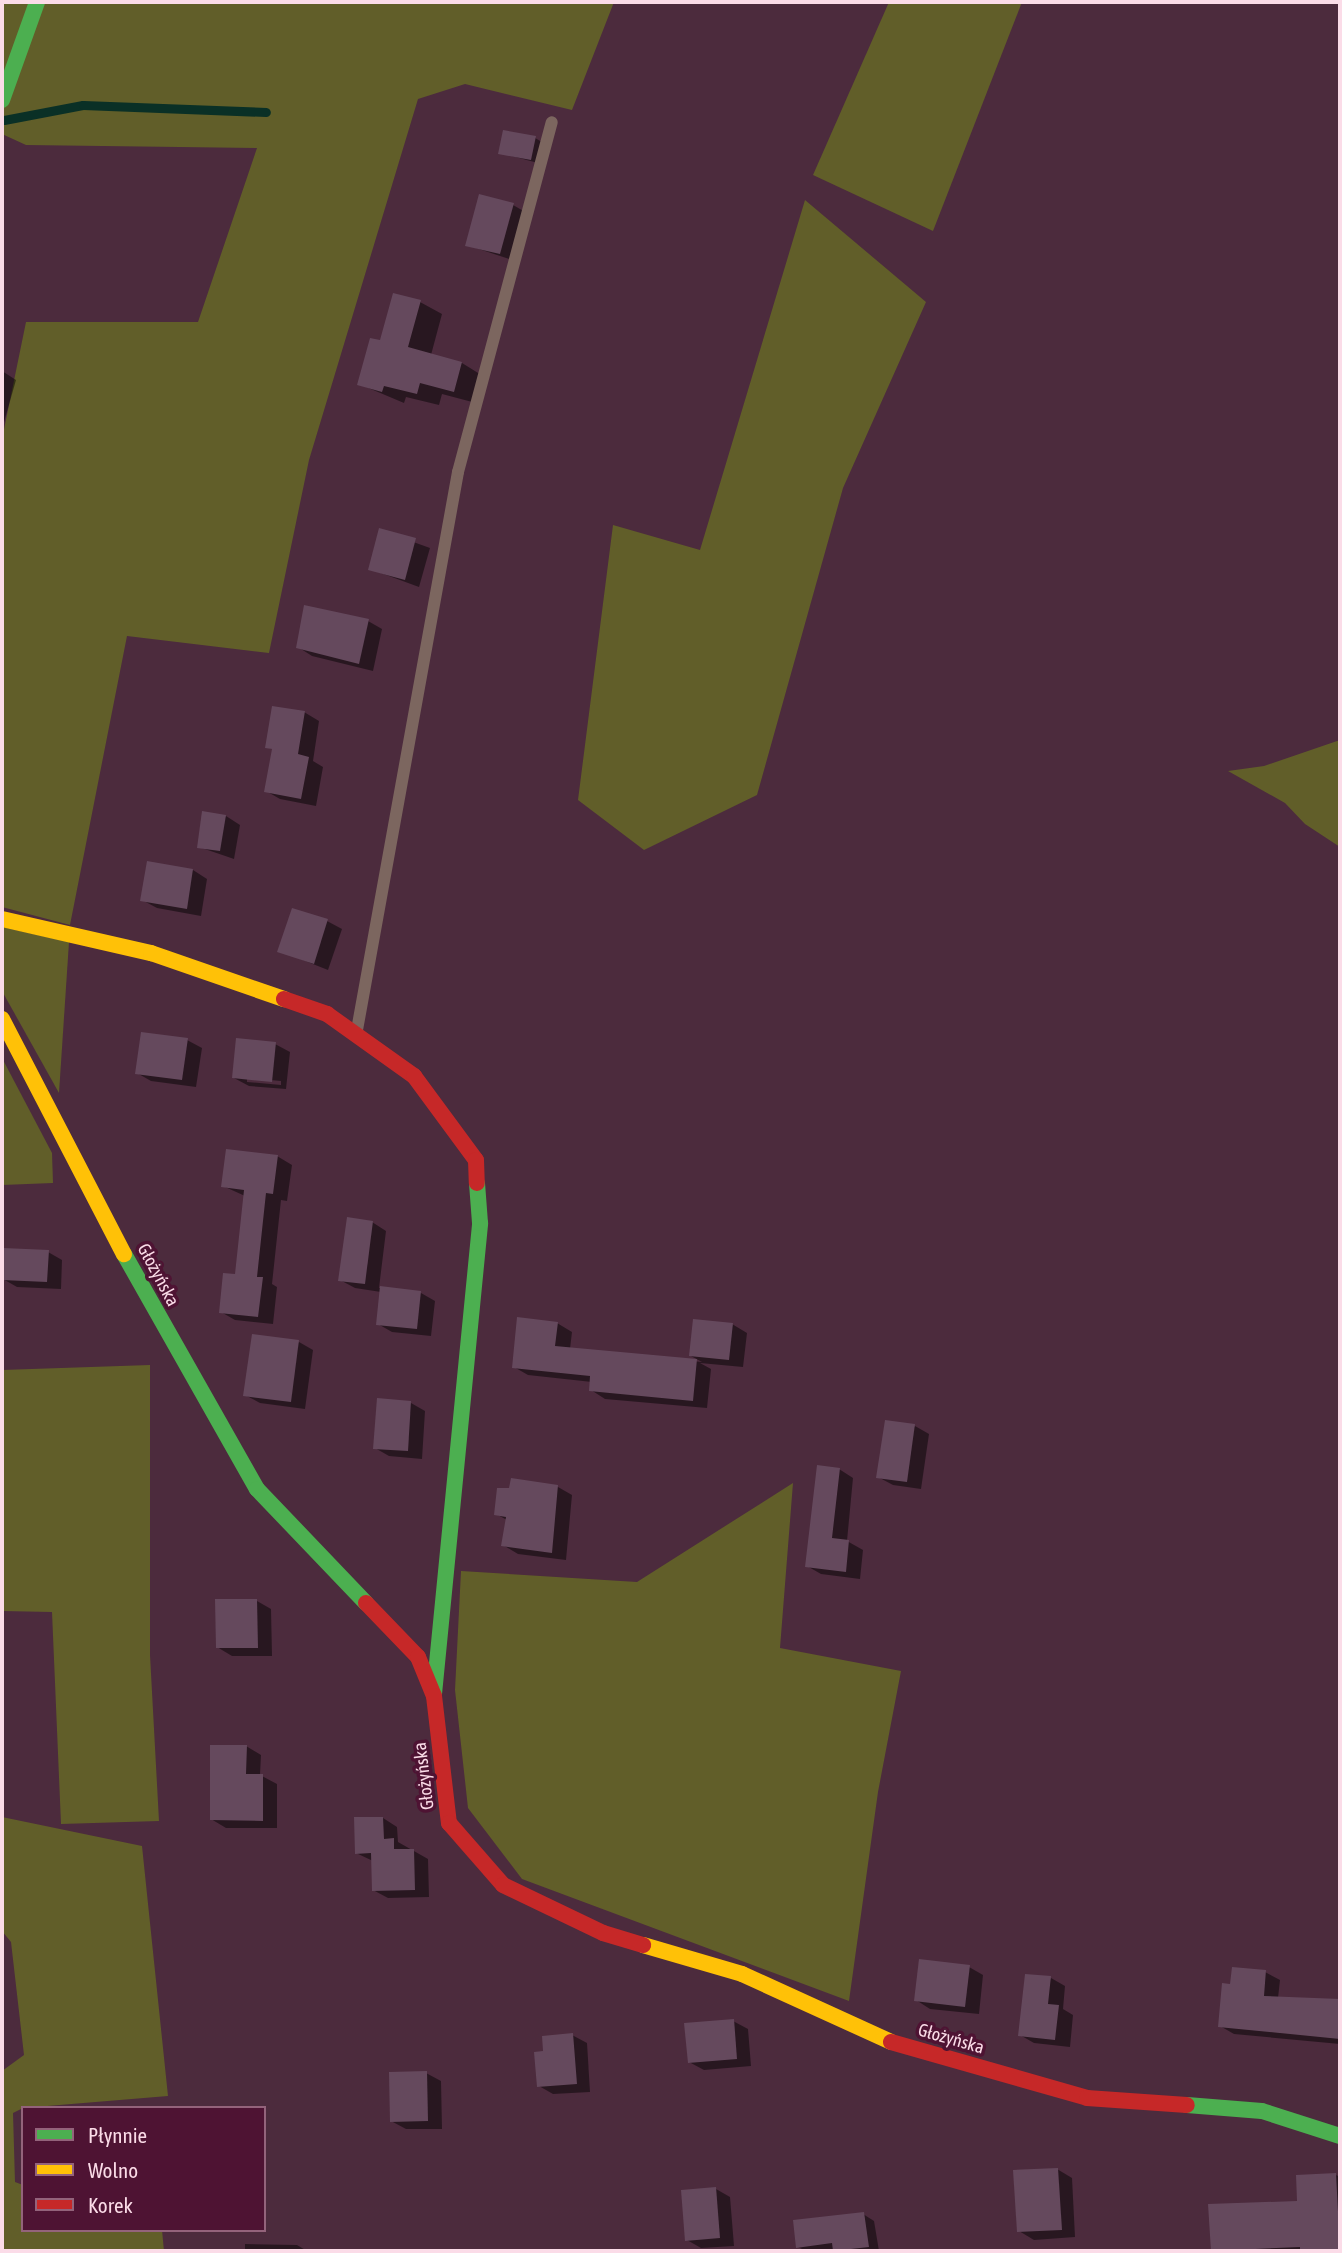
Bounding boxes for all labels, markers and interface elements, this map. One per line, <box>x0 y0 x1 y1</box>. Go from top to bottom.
street label: Głożyńska <box>133 1240 183 1310</box>
street label: Głożyńska <box>409 1741 439 1811</box>
street label: Głożyńska <box>915 2019 987 2059</box>
legend <box>21 2106 266 2232</box>
text: Płynnie <box>88 2123 147 2147</box>
text: Wolno <box>88 2158 138 2182</box>
text: Korek <box>88 2193 133 2217</box>

